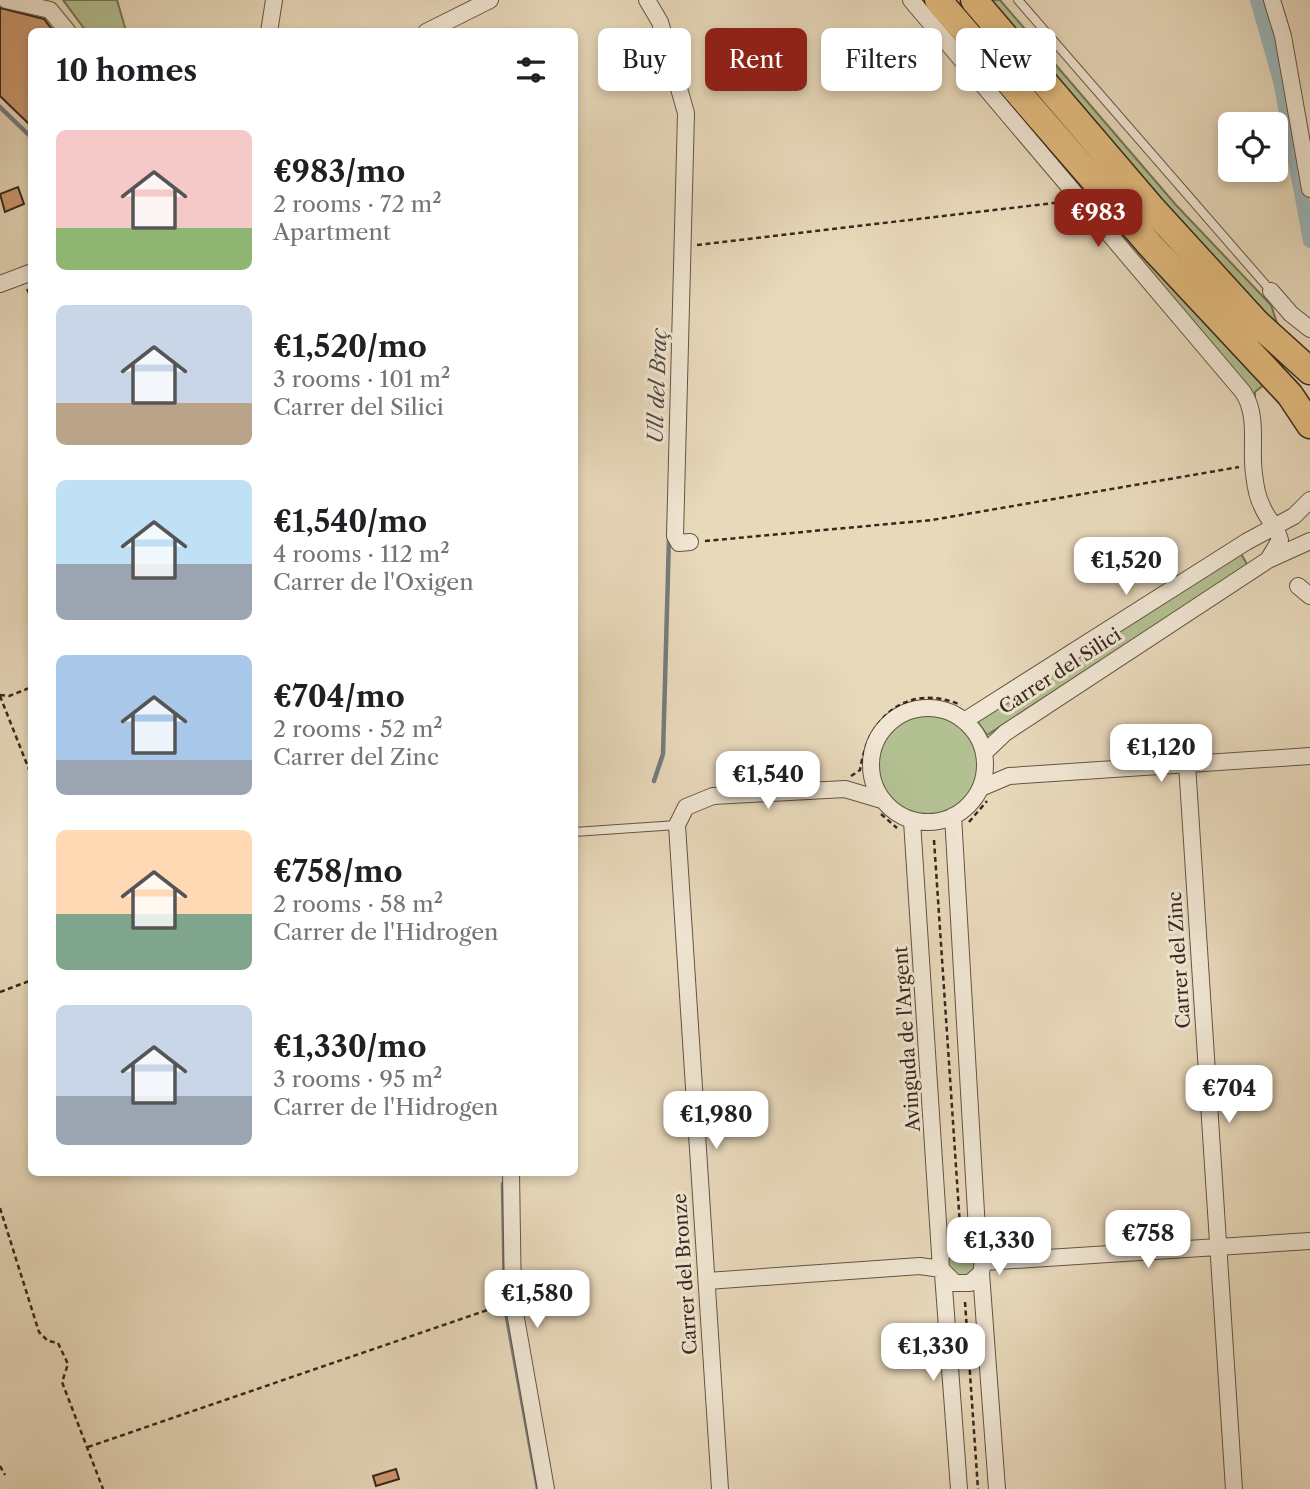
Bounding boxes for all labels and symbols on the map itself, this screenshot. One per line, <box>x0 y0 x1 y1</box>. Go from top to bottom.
pin: €983 <box>1057 190 1139 249</box>
water label: Ull del Braç <box>642 326 672 444</box>
pin: €1,520 <box>1069 538 1183 597</box>
street label: Carrer del Silici <box>995 623 1126 719</box>
pin: €1,120 <box>1104 724 1218 784</box>
pin: €1,540 <box>711 752 825 811</box>
street label: Carrer del Zinc <box>1163 891 1195 1029</box>
street label: Avinguda de l'Argent <box>889 945 925 1134</box>
pin: €704 <box>1188 1066 1270 1125</box>
pin: €1,980 <box>659 1092 773 1151</box>
street label: Carrer del Bronze <box>668 1193 702 1355</box>
pin: €758 <box>1107 1210 1189 1270</box>
pin: €1,330 <box>942 1218 1056 1277</box>
pin: €1,580 <box>480 1270 594 1330</box>
pin: €1,330 <box>876 1324 990 1383</box>

